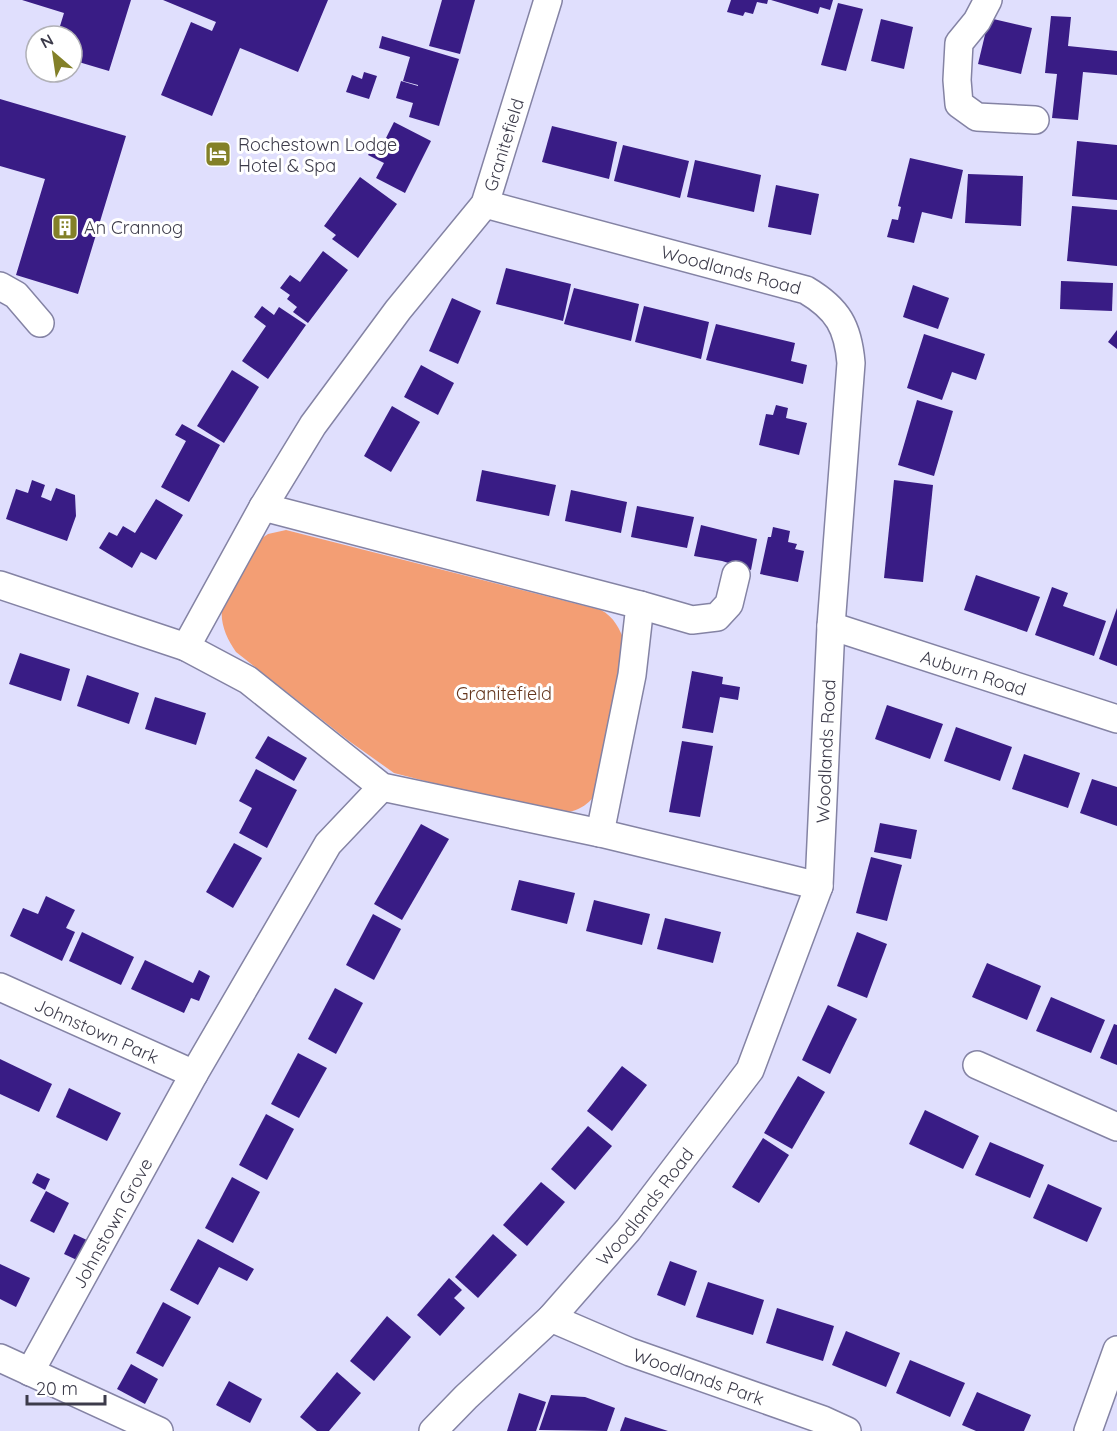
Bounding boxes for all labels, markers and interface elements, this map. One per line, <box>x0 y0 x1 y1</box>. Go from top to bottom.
north arrow <box>24 24 84 84</box>
text: N <box>37 29 57 52</box>
street label: Granitefield <box>478 95 528 194</box>
place label: Rochestown Lodge Hotel & Spa <box>238 133 397 177</box>
hotel icon: Rochestown Lodge Hotel & Spa <box>203 139 233 169</box>
building icon: An Crannog <box>50 212 80 242</box>
place label: An Crannog <box>84 216 183 239</box>
street label: Woodlands Road <box>658 240 804 300</box>
street label: Auburn Road <box>918 644 1029 700</box>
street label: Woodlands Road <box>810 679 840 824</box>
park label: Granitefield <box>456 682 552 705</box>
street label: Johnstown Park <box>31 992 163 1068</box>
street label: Woodlands Road <box>591 1143 698 1270</box>
street label: Johnstown Grove <box>67 1154 157 1292</box>
street label: Woodlands Park <box>630 1343 768 1410</box>
scale bar <box>27 1368 105 1406</box>
text: 20 m <box>36 1377 78 1400</box>

